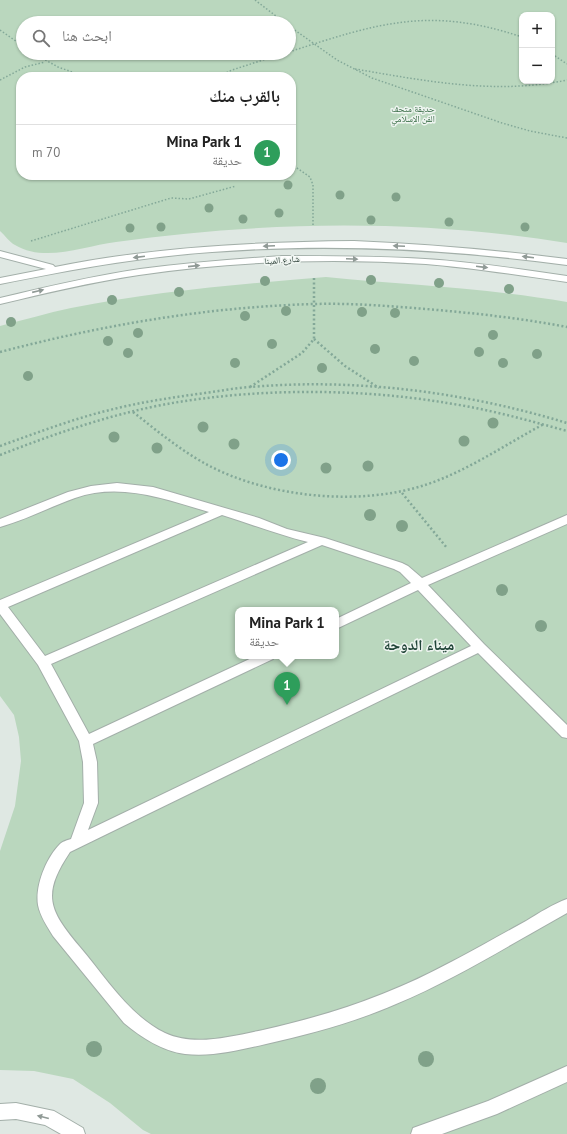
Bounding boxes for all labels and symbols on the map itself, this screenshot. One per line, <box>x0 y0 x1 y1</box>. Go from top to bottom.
park label: حديقة متحف الفن الإسلامي <box>391 103 435 126</box>
one-way arrow <box>263 243 275 250</box>
one-way arrow <box>393 243 405 250</box>
street label: شارع المينا <box>264 253 300 267</box>
one-way arrow <box>133 254 145 260</box>
one-way arrow <box>522 254 534 260</box>
one-way arrow <box>346 256 359 262</box>
one-way arrow <box>188 263 200 270</box>
one-way arrow <box>476 264 488 270</box>
one-way arrow <box>32 287 44 293</box>
your location <box>271 450 291 470</box>
district label: ميناء الدوحة <box>384 635 454 654</box>
pin: 1 <box>274 672 300 705</box>
one-way arrow <box>37 1113 49 1119</box>

